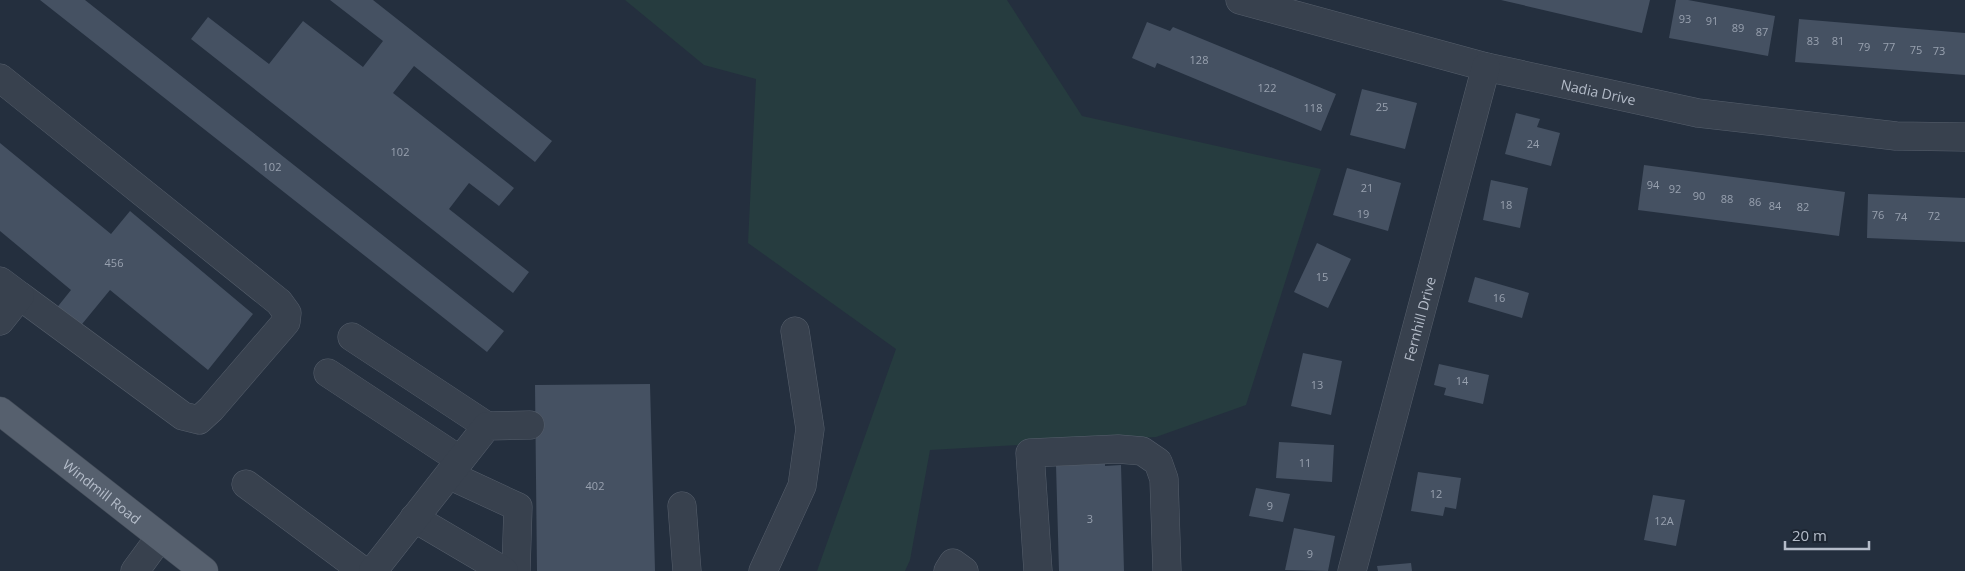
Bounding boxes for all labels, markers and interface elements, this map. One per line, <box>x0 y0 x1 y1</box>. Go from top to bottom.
house number: 93 <box>1679 11 1691 26</box>
house number: 91 <box>1706 13 1718 28</box>
house number: 89 <box>1732 20 1744 35</box>
house number: 87 <box>1756 24 1768 39</box>
house number: 83 <box>1807 33 1819 48</box>
house number: 81 <box>1832 33 1844 48</box>
house number: 79 <box>1858 39 1870 54</box>
house number: 77 <box>1883 39 1895 54</box>
house number: 75 <box>1910 42 1922 57</box>
house number: 73 <box>1933 43 1945 58</box>
house number: 128 <box>1190 52 1208 67</box>
street label: Nadia Drive <box>1559 74 1638 109</box>
house number: 122 <box>1258 80 1276 95</box>
house number: 25 <box>1376 99 1388 114</box>
house number: 118 <box>1304 100 1322 115</box>
house number: 24 <box>1527 136 1540 151</box>
house number: 102 <box>391 144 409 159</box>
house number: 102 <box>263 159 281 174</box>
house number: 94 <box>1647 177 1660 192</box>
house number: 21 <box>1361 180 1373 195</box>
house number: 92 <box>1669 181 1681 196</box>
house number: 90 <box>1693 188 1705 203</box>
house number: 88 <box>1721 191 1733 206</box>
house number: 86 <box>1749 194 1761 209</box>
house number: 18 <box>1500 197 1512 212</box>
house number: 84 <box>1769 198 1782 213</box>
house number: 82 <box>1797 199 1809 214</box>
house number: 19 <box>1357 206 1369 221</box>
house number: 76 <box>1872 207 1884 222</box>
house number: 72 <box>1928 208 1940 223</box>
house number: 74 <box>1895 209 1908 224</box>
house number: 456 <box>105 255 123 270</box>
house number: 15 <box>1316 269 1328 284</box>
street label: Fernhill Drive <box>1399 274 1439 363</box>
house number: 16 <box>1493 290 1505 305</box>
house number: 14 <box>1456 373 1469 388</box>
house number: 13 <box>1311 377 1323 392</box>
street label: Windmill Road <box>59 455 145 528</box>
house number: 11 <box>1299 455 1311 470</box>
house number: 402 <box>586 478 604 493</box>
house number: 12 <box>1430 486 1442 501</box>
house number: 9 <box>1267 498 1273 513</box>
house number: 3 <box>1087 511 1093 526</box>
house number: 12A <box>1654 513 1674 528</box>
scale bar <box>1785 518 1869 550</box>
text: 20 m <box>1792 525 1827 545</box>
house number: 9 <box>1307 546 1313 561</box>

